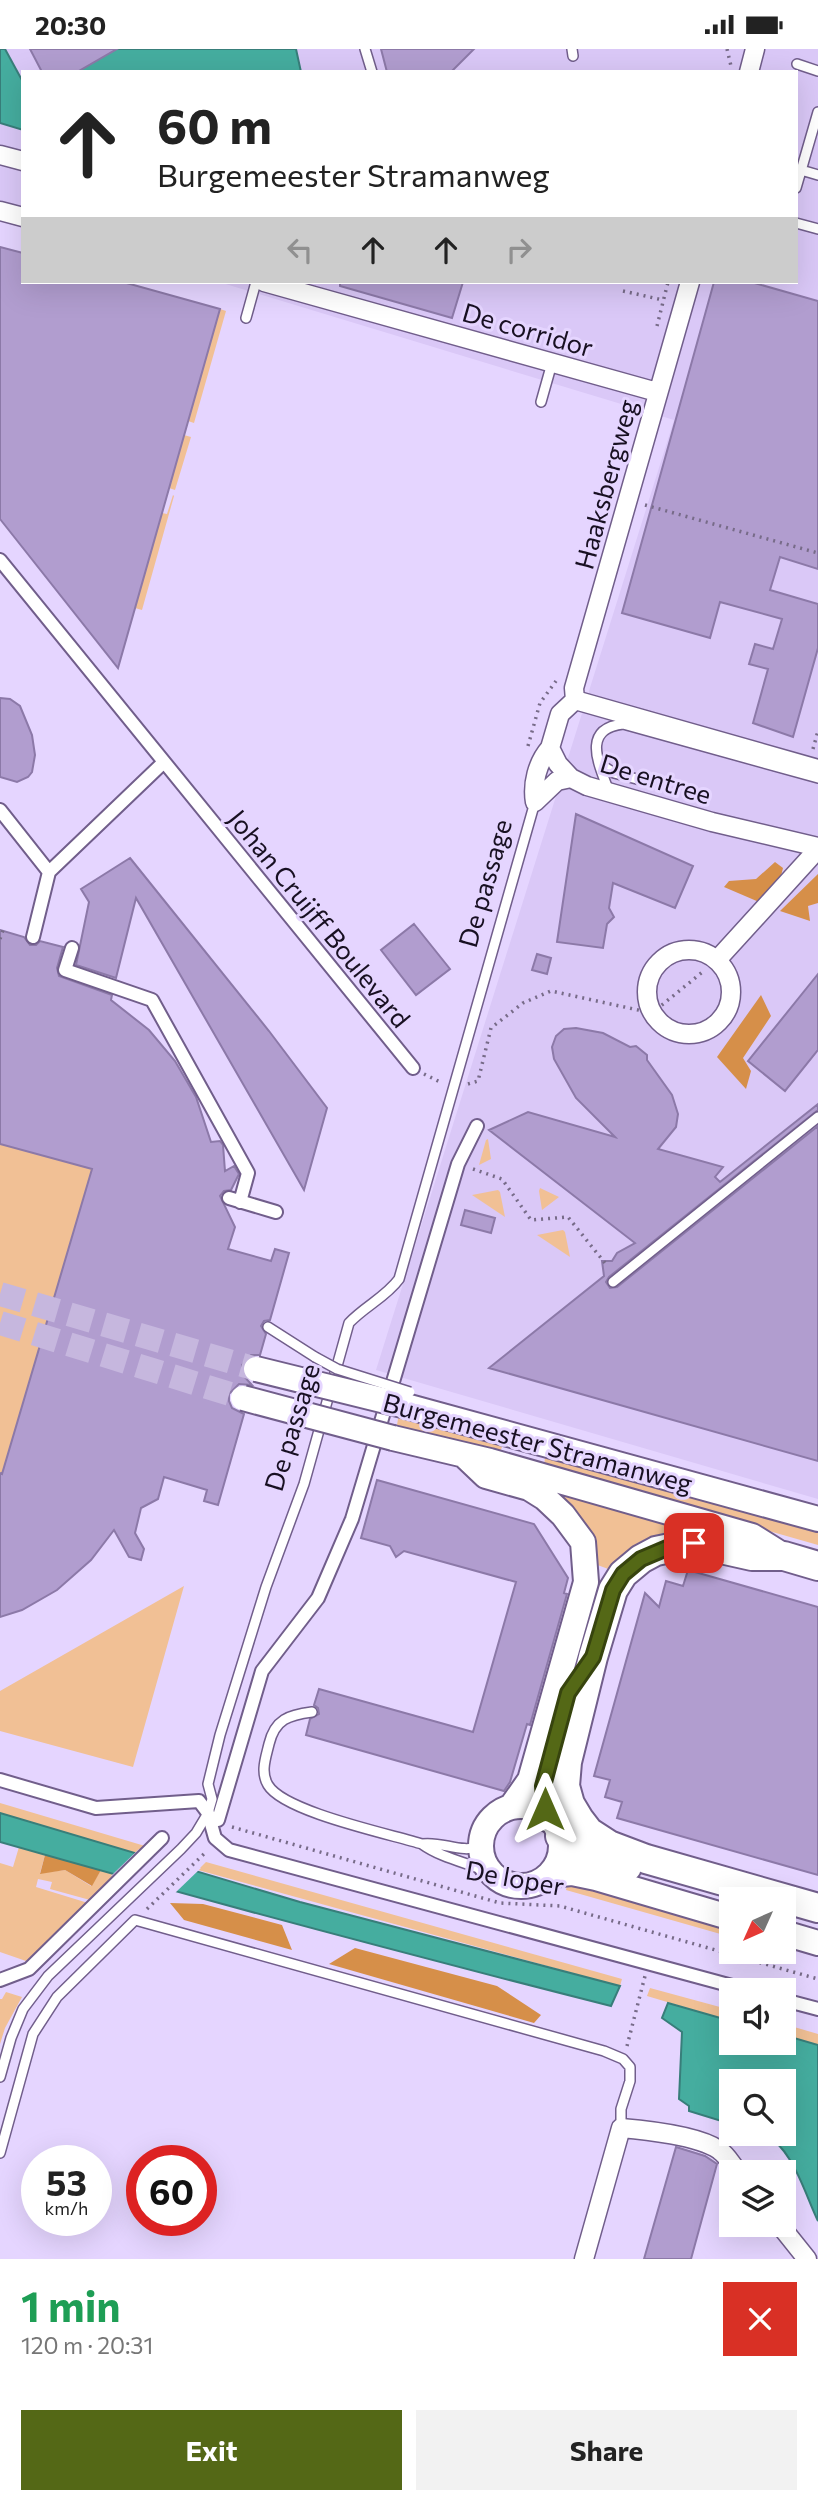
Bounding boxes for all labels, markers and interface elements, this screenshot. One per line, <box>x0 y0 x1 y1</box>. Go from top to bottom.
text: 20:30 <box>35 9 106 40</box>
text: 60 m <box>157 94 272 154</box>
icon: ahead <box>42 98 133 189</box>
text: Burgemeester Stramanweg <box>157 154 550 194</box>
icon: left <box>281 231 319 269</box>
icon: ahead <box>354 231 392 269</box>
icon: ahead <box>427 231 465 269</box>
icon: right <box>500 231 538 269</box>
street label: De corridor <box>459 296 597 362</box>
street label: Haaksbergweg <box>567 396 643 572</box>
street label: De entree <box>597 746 715 810</box>
street label: Johan Cruijff Boulevard <box>223 803 417 1033</box>
street label: De passage <box>451 815 517 951</box>
street label: De passage <box>257 1360 325 1494</box>
street label: Burgemeester Stramanweg <box>380 1386 696 1498</box>
pin <box>664 1513 724 1573</box>
icon: arrive <box>675 1524 713 1562</box>
position arrow <box>508 1772 582 1846</box>
street label: De loper <box>463 1853 567 1901</box>
north arrow <box>719 1887 796 1963</box>
map controls <box>719 1887 796 2237</box>
button: sound <box>719 1978 796 2055</box>
button: search <box>719 2069 796 2146</box>
speed limit sign: 60 <box>126 2145 217 2236</box>
text: 53 <box>46 2160 87 2203</box>
button: layers <box>719 2160 796 2237</box>
text: km/h <box>45 2197 88 2219</box>
text: 1 min <box>21 2279 121 2331</box>
button: close <box>723 2282 797 2356</box>
text: 120 m · 20:31 <box>21 2331 153 2359</box>
button: Exit <box>21 2410 402 2490</box>
button: Share <box>416 2410 797 2490</box>

